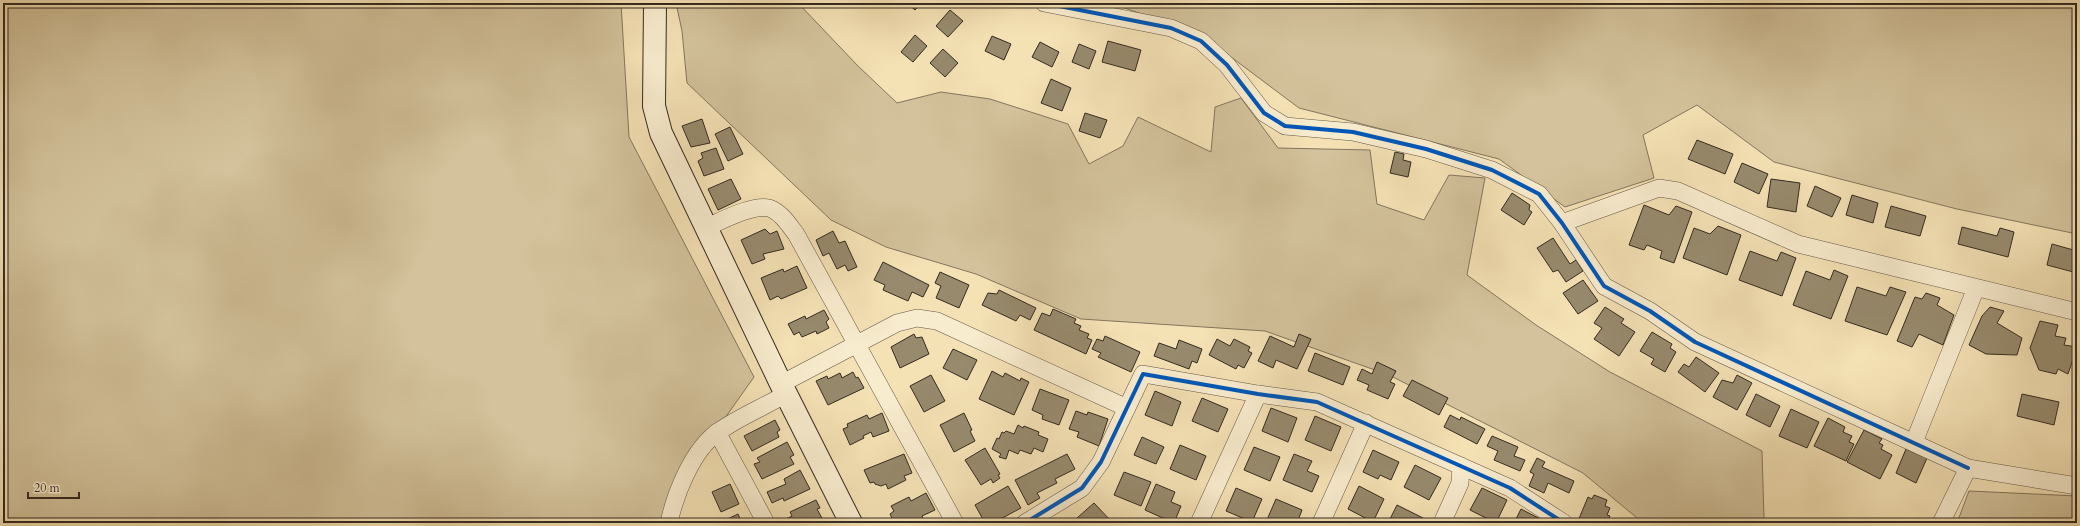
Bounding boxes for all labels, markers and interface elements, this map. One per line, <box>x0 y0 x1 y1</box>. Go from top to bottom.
scale bar <box>28 474 79 500</box>
text: 20 m <box>34 480 61 496</box>

